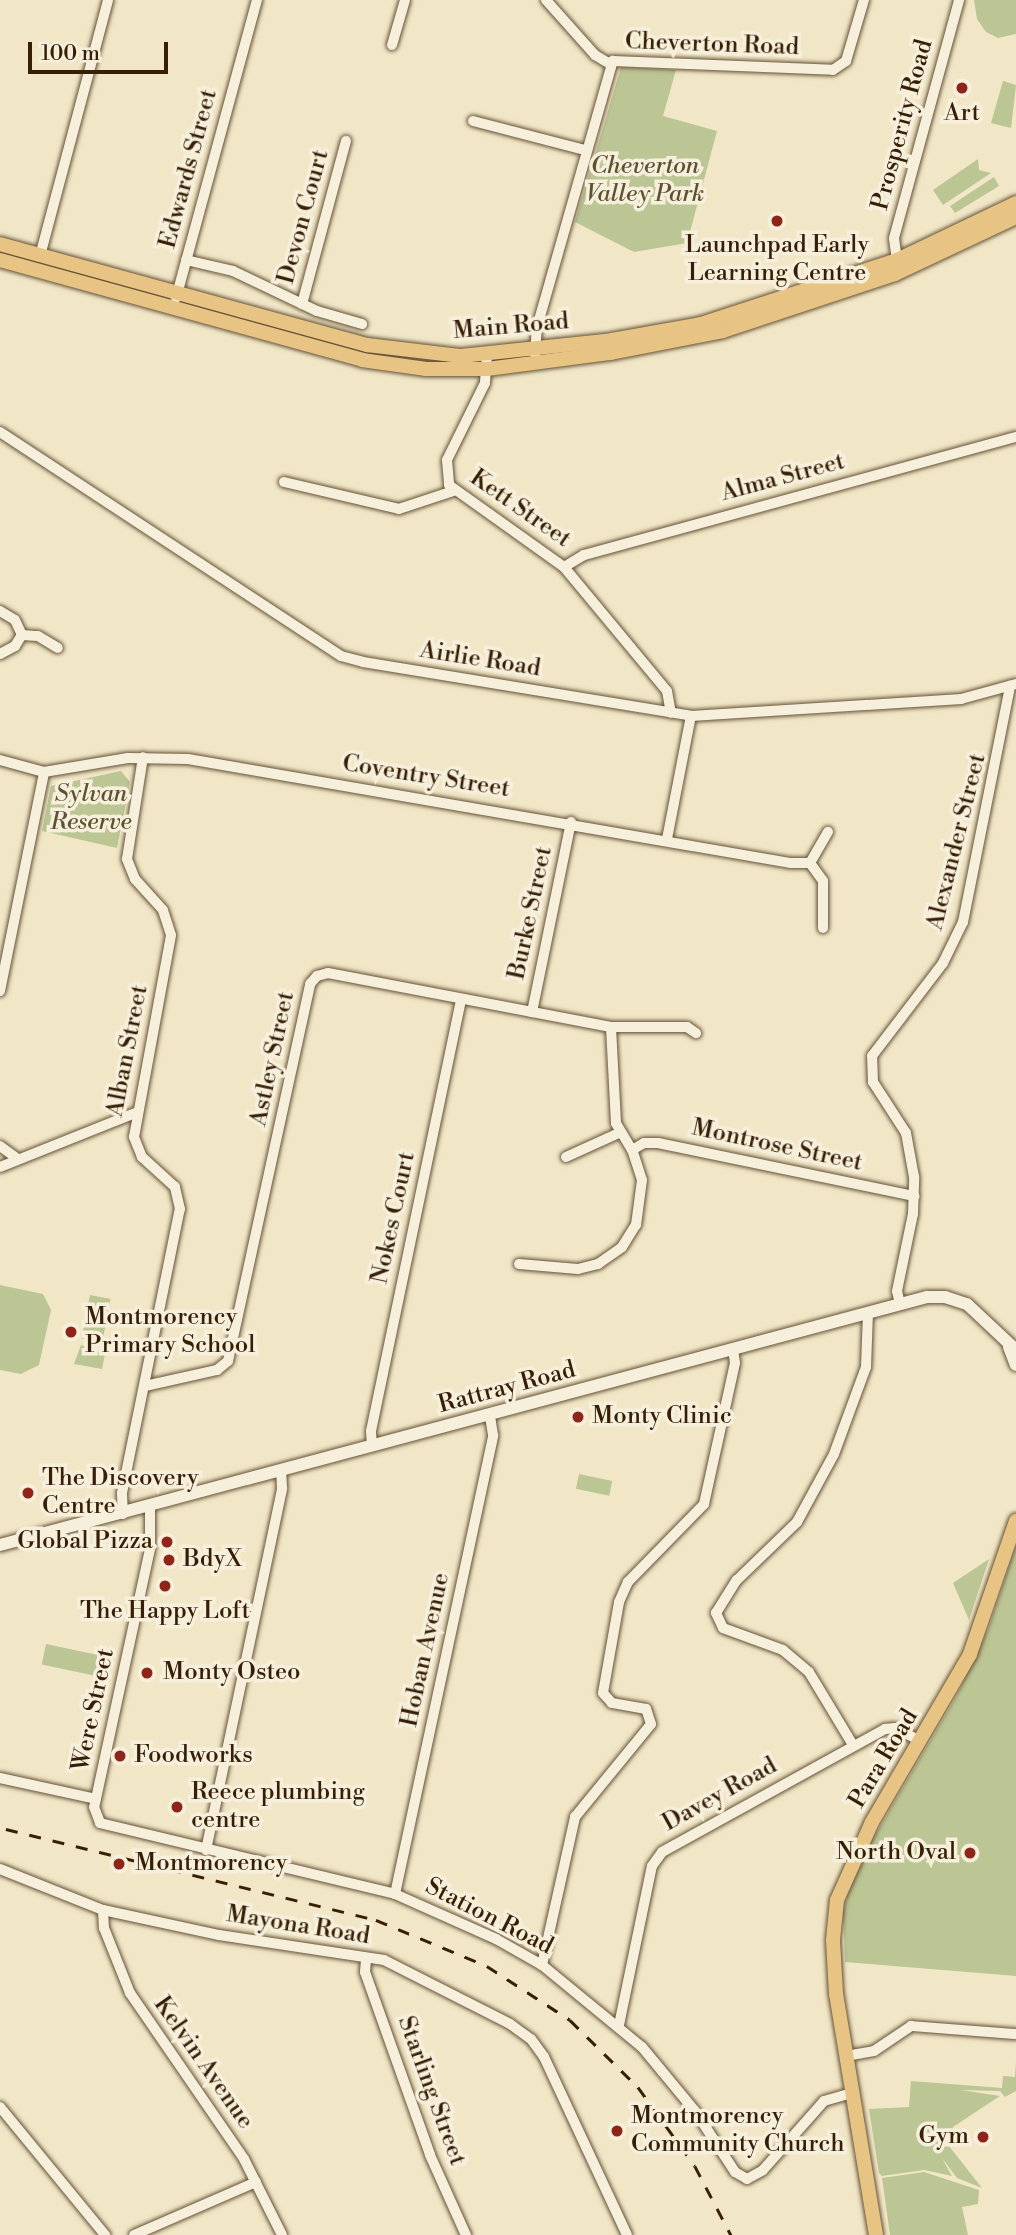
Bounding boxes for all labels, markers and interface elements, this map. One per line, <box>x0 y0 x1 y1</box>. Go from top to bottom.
scale bar <box>32 28 172 72</box>
street label: Cheverton Road <box>624 28 800 62</box>
street label: Prosperity Road <box>866 36 940 214</box>
text: 100 m <box>41 41 100 67</box>
marker: Art <box>954 80 970 96</box>
street label: Edwards Street <box>154 86 224 252</box>
place label: Art <box>944 100 980 128</box>
street label: Devon Court <box>272 147 336 287</box>
park label: Cheverton Valley Park <box>586 153 704 209</box>
marker: Launchpad Early Learning Centre <box>769 213 785 229</box>
place label: Launchpad Early Learning Centre <box>685 232 869 288</box>
street label: Main Road <box>452 308 570 346</box>
street label: Alma Street <box>718 448 848 508</box>
street label: Kett Street <box>464 464 576 554</box>
street label: Airlie Road <box>417 636 543 684</box>
street label: Coventry Street <box>340 750 512 804</box>
street label: Alexander Street <box>921 751 993 933</box>
park label: Sylvan Reserve <box>50 781 132 837</box>
street label: Burke Street <box>503 844 559 982</box>
street label: Alban Street <box>101 983 155 1119</box>
street label: Astley Street <box>245 989 301 1129</box>
street label: Montrose Street <box>689 1114 865 1178</box>
street label: Nokes Court <box>366 1149 422 1287</box>
place label: Montmorency Primary School <box>85 1304 255 1360</box>
marker: Montmorency Primary School <box>63 1324 79 1340</box>
street label: Rattray Road <box>435 1356 579 1420</box>
place label: Monty Clinic <box>592 1403 732 1431</box>
marker: Monty Clinic <box>570 1409 586 1425</box>
place label: The Discovery Centre <box>42 1465 199 1521</box>
marker: The Discovery Centre <box>20 1485 36 1501</box>
place label: Global Pizza <box>17 1528 153 1556</box>
marker: Global Pizza <box>159 1534 175 1550</box>
place label: BdyX <box>183 1546 242 1574</box>
marker: BdyX <box>161 1552 177 1568</box>
street label: Hoban Avenue <box>396 1570 456 1730</box>
marker: The Happy Loft <box>157 1578 173 1594</box>
place label: The Happy Loft <box>80 1598 250 1626</box>
street label: Were Street <box>67 1646 121 1774</box>
place label: Monty Osteo <box>163 1659 300 1687</box>
marker: Monty Osteo <box>137 1663 157 1683</box>
street label: Para Road <box>843 1704 925 1814</box>
place label: Foodworks <box>134 1742 253 1770</box>
marker: Foodworks <box>112 1748 128 1764</box>
street label: Davey Road <box>658 1752 782 1838</box>
place label: Reece plumbing centre <box>191 1779 365 1835</box>
marker: Reece plumbing centre <box>169 1799 185 1815</box>
place label: North Oval <box>836 1839 956 1867</box>
marker: North Oval <box>962 1845 978 1861</box>
place label: Montmorency <box>135 1850 287 1878</box>
marker: Montmorency <box>109 1854 129 1874</box>
street label: Station Road <box>420 1872 558 1962</box>
street label: Mayona Road <box>224 1900 372 1952</box>
street label: Kelvin Avenue <box>147 1991 259 2135</box>
street label: Starling Street <box>391 2012 471 2170</box>
place label: Montmorency Community Church <box>631 2103 845 2159</box>
marker: Montmorency Community Church <box>609 2123 625 2139</box>
place label: Gym <box>919 2123 969 2151</box>
marker: Gym <box>975 2129 991 2145</box>

